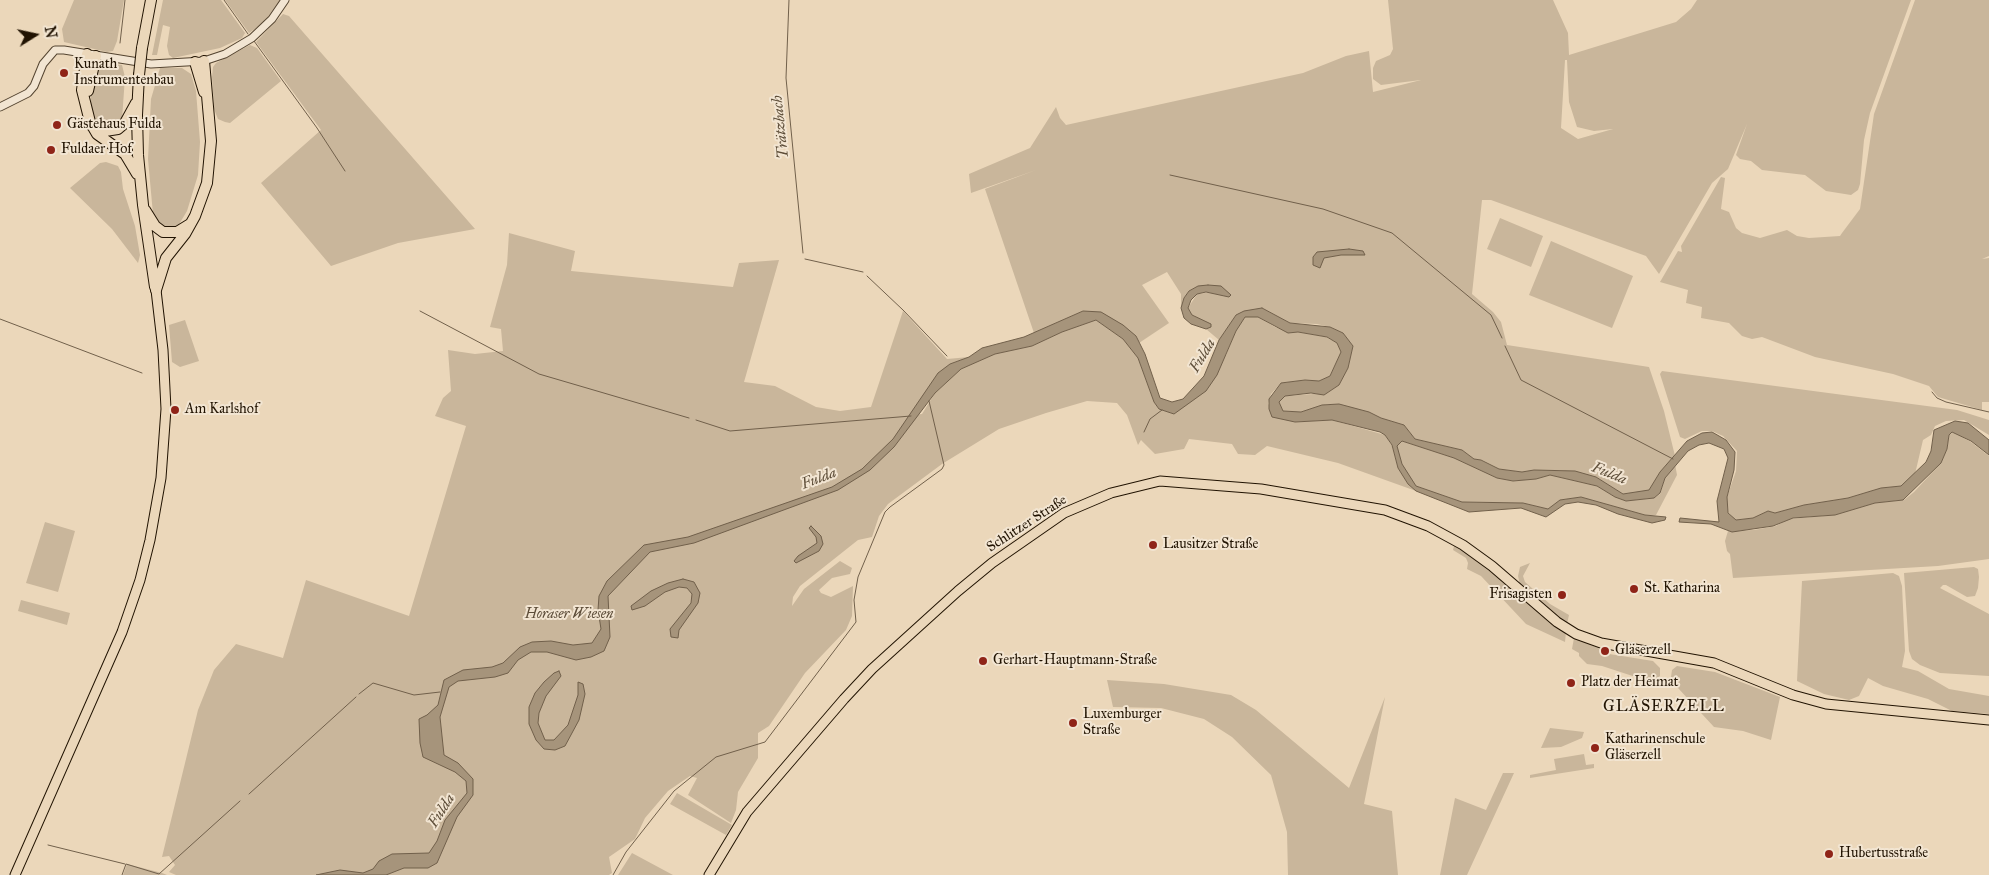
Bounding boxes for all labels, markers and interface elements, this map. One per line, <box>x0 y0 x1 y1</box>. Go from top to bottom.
north arrow <box>10 10 60 60</box>
text: N <box>41 25 60 40</box>
place label: Kunath Instrumentenbau <box>74 57 174 90</box>
marker: Kunath Instrumentenbau <box>58 67 70 79</box>
water label: Trätzbach <box>769 95 793 159</box>
place label: Gästehaus Fulda <box>67 117 161 133</box>
marker: Gästehaus Fulda <box>51 119 63 131</box>
place label: Fuldaer Hof <box>61 142 132 158</box>
marker: Fuldaer Hof <box>45 144 57 156</box>
water label: Fulda <box>1186 336 1220 376</box>
place label: Am Karlshof <box>185 402 259 418</box>
marker: Am Karlshof <box>169 404 181 416</box>
water label: Fulda <box>1589 459 1629 489</box>
water label: Fulda <box>799 464 839 494</box>
street label: Schlitzer Straße <box>984 492 1070 556</box>
place label: Lausitzer Straße <box>1163 537 1258 553</box>
marker: Lausitzer Straße <box>1147 539 1159 551</box>
place label: St. Katharina <box>1644 581 1720 597</box>
marker: St. Katharina <box>1628 583 1640 595</box>
place label: Frisagisten <box>1489 587 1552 603</box>
marker: Frisagisten <box>1556 589 1568 601</box>
park label: Horaser Wiesen <box>525 607 613 623</box>
place label: Gläserzell <box>1615 643 1671 659</box>
marker: Gläserzell <box>1599 645 1611 657</box>
place label: Gerhart-Hauptmann-Straße <box>993 653 1157 669</box>
marker: Gerhart-Hauptmann-Straße <box>977 655 989 667</box>
place label: Platz der Heimat <box>1581 675 1679 691</box>
marker: Platz der Heimat <box>1565 677 1577 689</box>
district label: GLÄSERZELL <box>1602 697 1726 717</box>
place label: Luxemburger Straße <box>1083 707 1161 740</box>
marker: Luxemburger Straße <box>1067 717 1079 729</box>
place label: Katharinenschule Gläserzell <box>1605 732 1705 764</box>
marker: Katharinenschule Gläserzell <box>1589 742 1601 754</box>
water label: Fulda <box>425 791 459 831</box>
place label: Hubertusstraße <box>1839 846 1928 862</box>
marker: Hubertusstraße <box>1823 848 1835 860</box>

